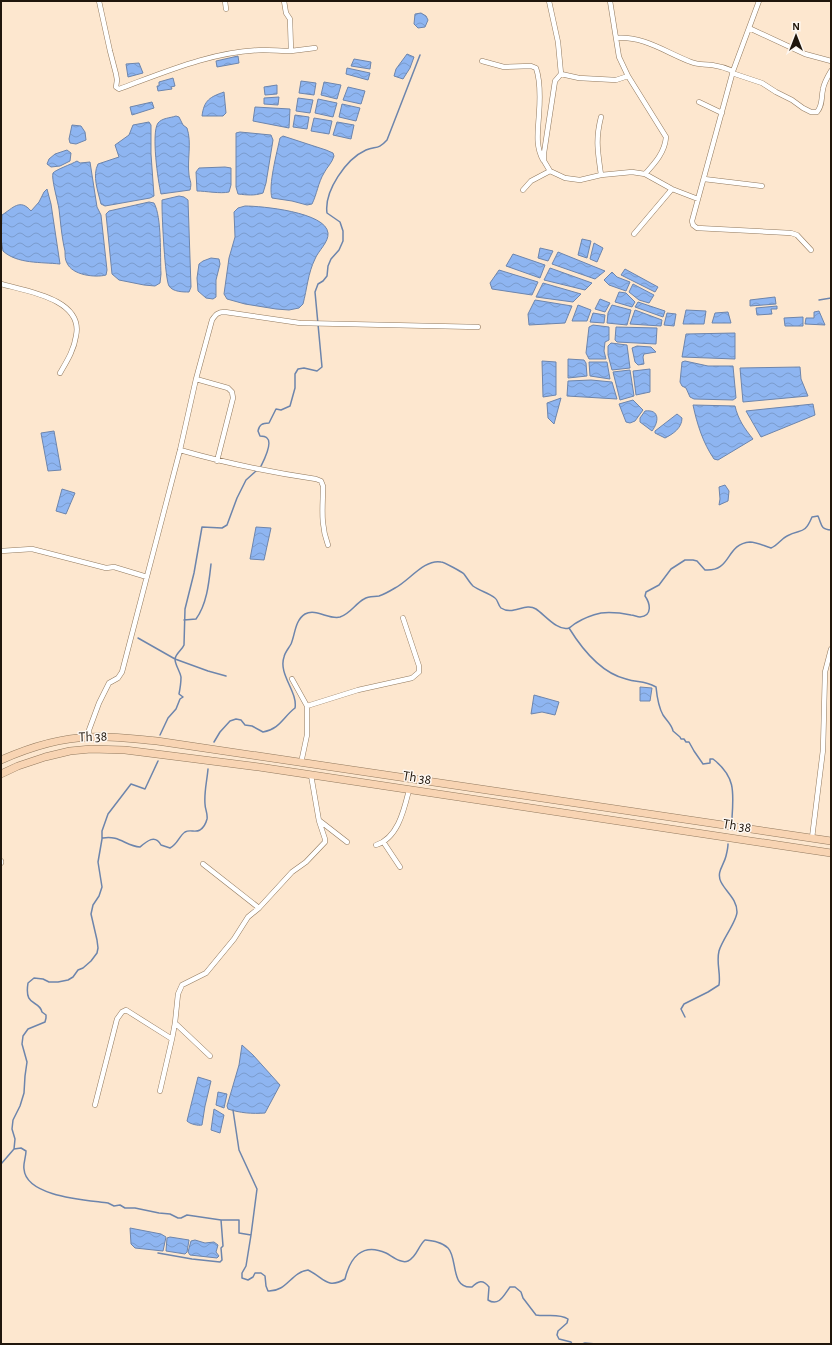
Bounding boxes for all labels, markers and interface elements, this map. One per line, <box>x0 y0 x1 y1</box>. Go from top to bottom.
north arrow <box>776 16 816 56</box>
text: N <box>792 21 800 32</box>
street label: Th 38 <box>78 730 108 744</box>
street label: Th 38 <box>402 769 432 787</box>
street label: Th 38 <box>722 817 752 835</box>

